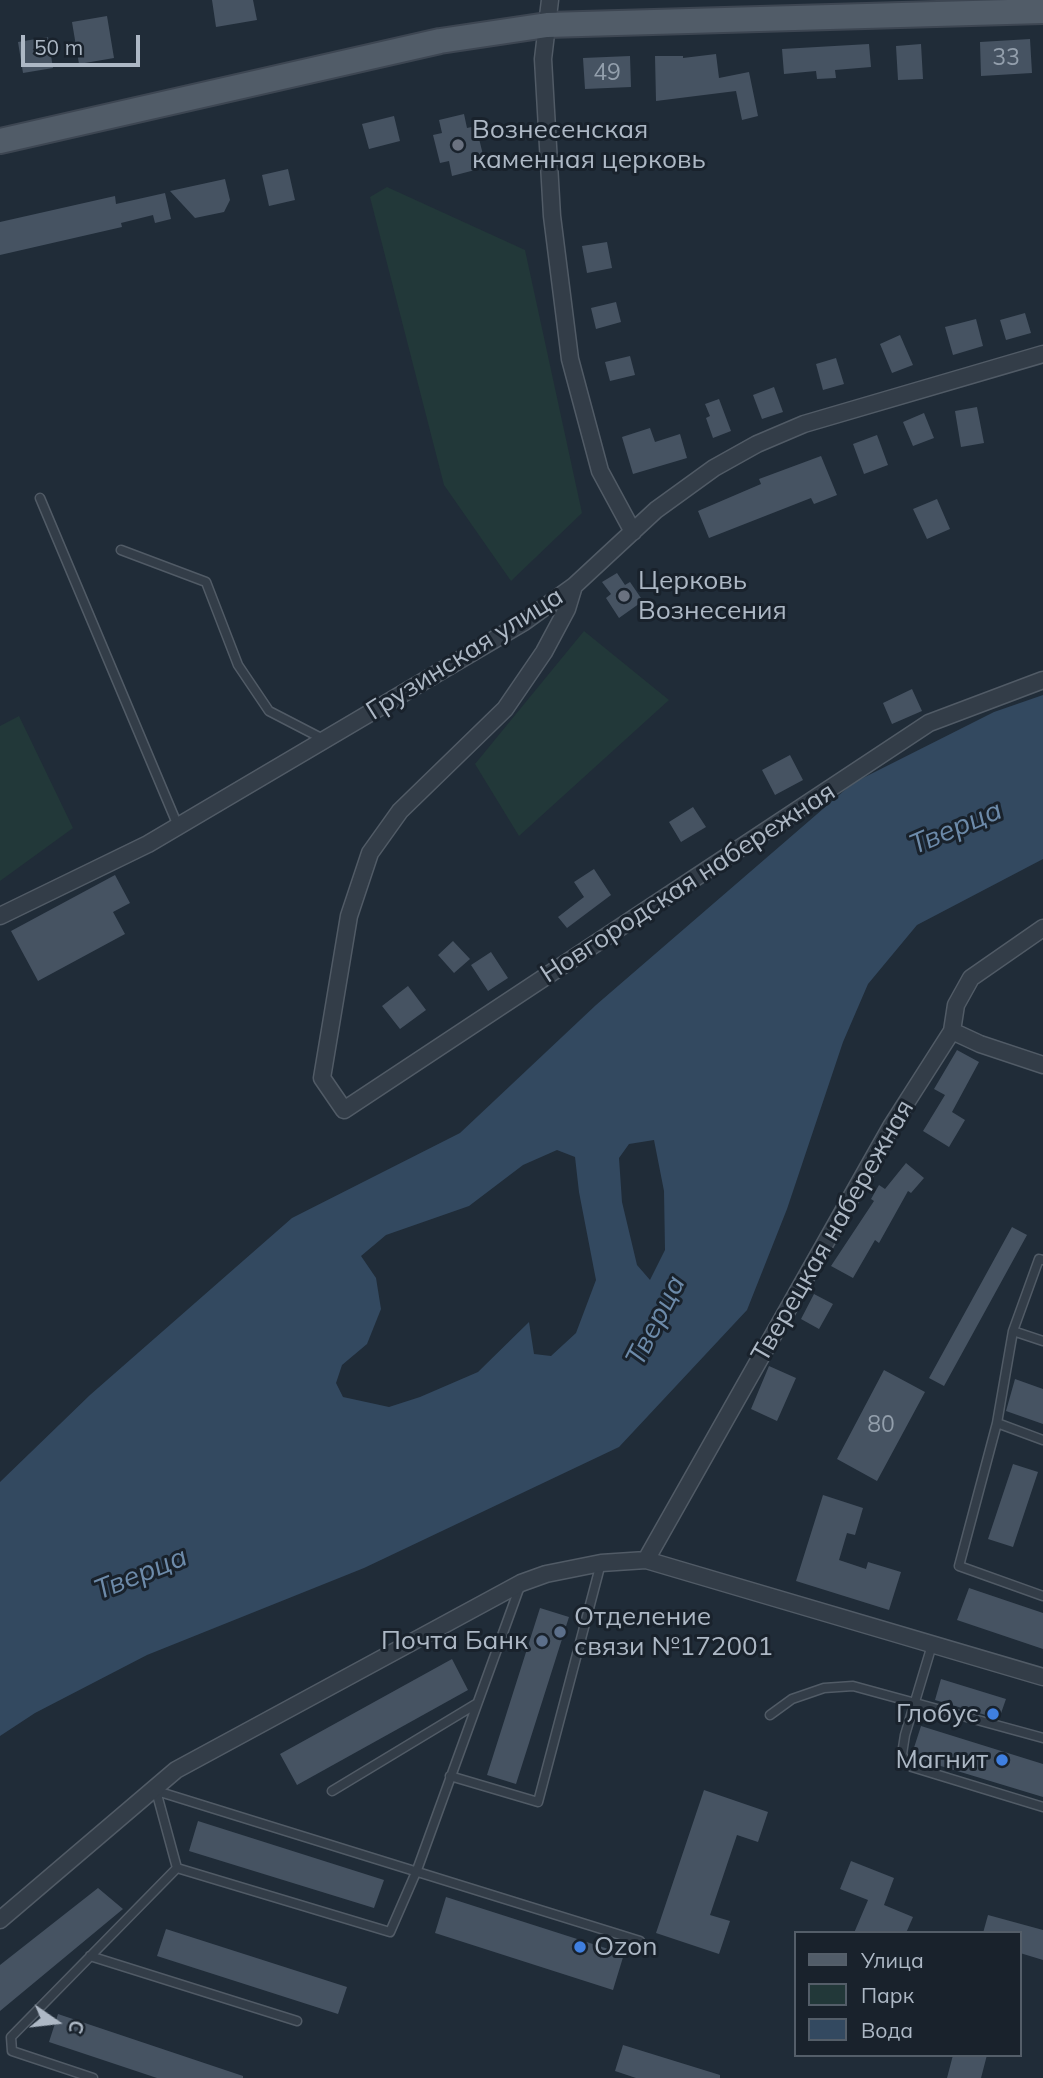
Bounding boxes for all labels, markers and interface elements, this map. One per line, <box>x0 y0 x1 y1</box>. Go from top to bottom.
scale bar <box>24 21 144 65</box>
text: 50 m <box>34 34 83 60</box>
house number: 33 <box>992 44 1020 72</box>
house number: 49 <box>593 59 621 87</box>
place label: Вознесенская каменная церковь <box>472 114 706 176</box>
marker: Вознесенская каменная церковь <box>450 137 466 153</box>
place label: Церковь Вознесения <box>638 565 787 626</box>
street label: Грузинская улица <box>361 581 569 727</box>
marker: Церковь Вознесения <box>616 588 632 604</box>
street label: Новгородская набережная <box>535 776 841 990</box>
water label: Тверца <box>905 794 1007 862</box>
street label: Тверецкая набережная <box>745 1094 921 1368</box>
water label: Тверца <box>619 1270 693 1372</box>
house number: 80 <box>867 1411 895 1439</box>
water label: Тверца <box>90 1540 192 1608</box>
place label: Отделение связи №172001 <box>574 1601 773 1662</box>
marker: Отделение связи №172001 <box>552 1624 568 1640</box>
place label: Почта Банк <box>381 1625 528 1657</box>
marker: Почта Банк <box>534 1633 550 1649</box>
place label: Глобус <box>896 1698 979 1730</box>
marker: Глобус <box>985 1706 1001 1722</box>
place label: Магнит <box>895 1744 988 1776</box>
marker: Магнит <box>994 1752 1010 1768</box>
place label: Ozon <box>594 1931 657 1963</box>
legend <box>794 1931 1022 2057</box>
marker: Ozon <box>572 1939 588 1955</box>
text: Улица <box>861 1947 924 1973</box>
text: Парк <box>861 1982 914 2008</box>
north arrow <box>21 1987 91 2057</box>
text: Вода <box>861 2017 913 2043</box>
text: С <box>63 2018 90 2036</box>

